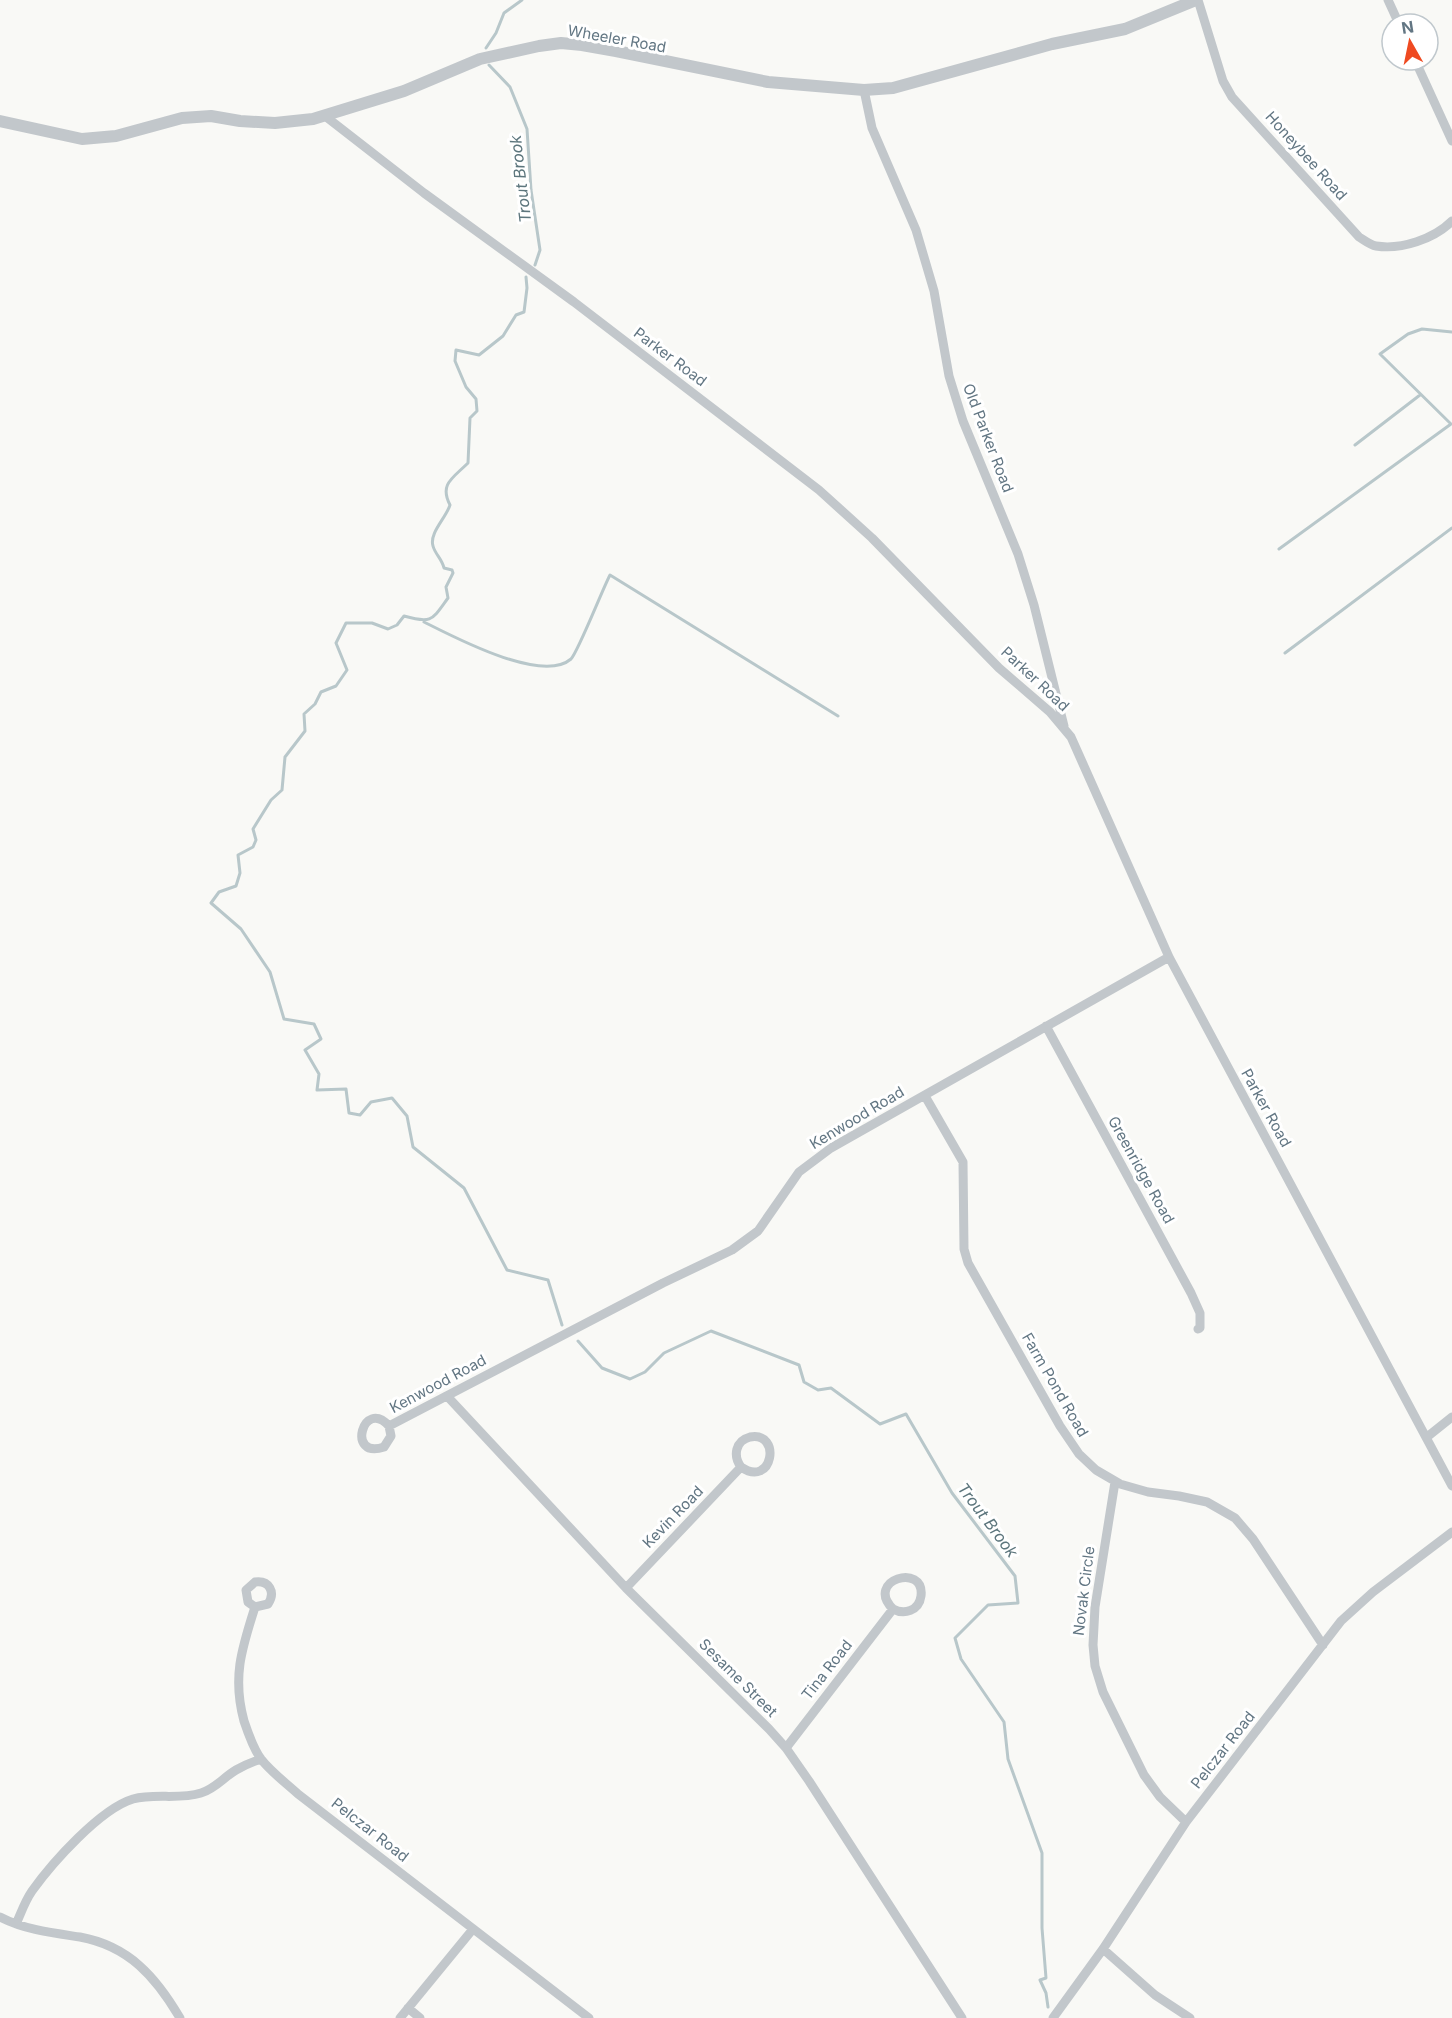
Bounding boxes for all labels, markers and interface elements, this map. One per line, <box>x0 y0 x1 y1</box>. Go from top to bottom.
north arrow <box>1380 12 1440 72</box>
text: N <box>1400 16 1415 38</box>
street label: Wheeler Road <box>566 21 668 57</box>
street label: Honeybee Road <box>1261 107 1351 204</box>
water label: Trout Brook <box>505 134 535 224</box>
street label: Parker Road <box>630 323 711 390</box>
street label: Old Parker Road <box>959 381 1018 495</box>
street label: Parker Road <box>997 642 1073 715</box>
street label: Parker Road <box>1237 1065 1296 1150</box>
street label: Kenwood Road <box>806 1082 907 1153</box>
street label: Greenridge Road <box>1104 1113 1179 1227</box>
street label: Farm Pond Road <box>1018 1329 1093 1440</box>
street label: Kenwood Road <box>386 1350 489 1417</box>
water label: Trout Brook <box>953 1479 1023 1561</box>
street label: Kevin Road <box>638 1482 707 1552</box>
street label: Novak Circle <box>1069 1545 1098 1637</box>
street label: Sesame Street <box>695 1634 782 1721</box>
street label: Tina Road <box>797 1636 856 1704</box>
street label: Pelczar Road <box>1186 1707 1259 1792</box>
street label: Pelczar Road <box>328 1793 413 1866</box>

